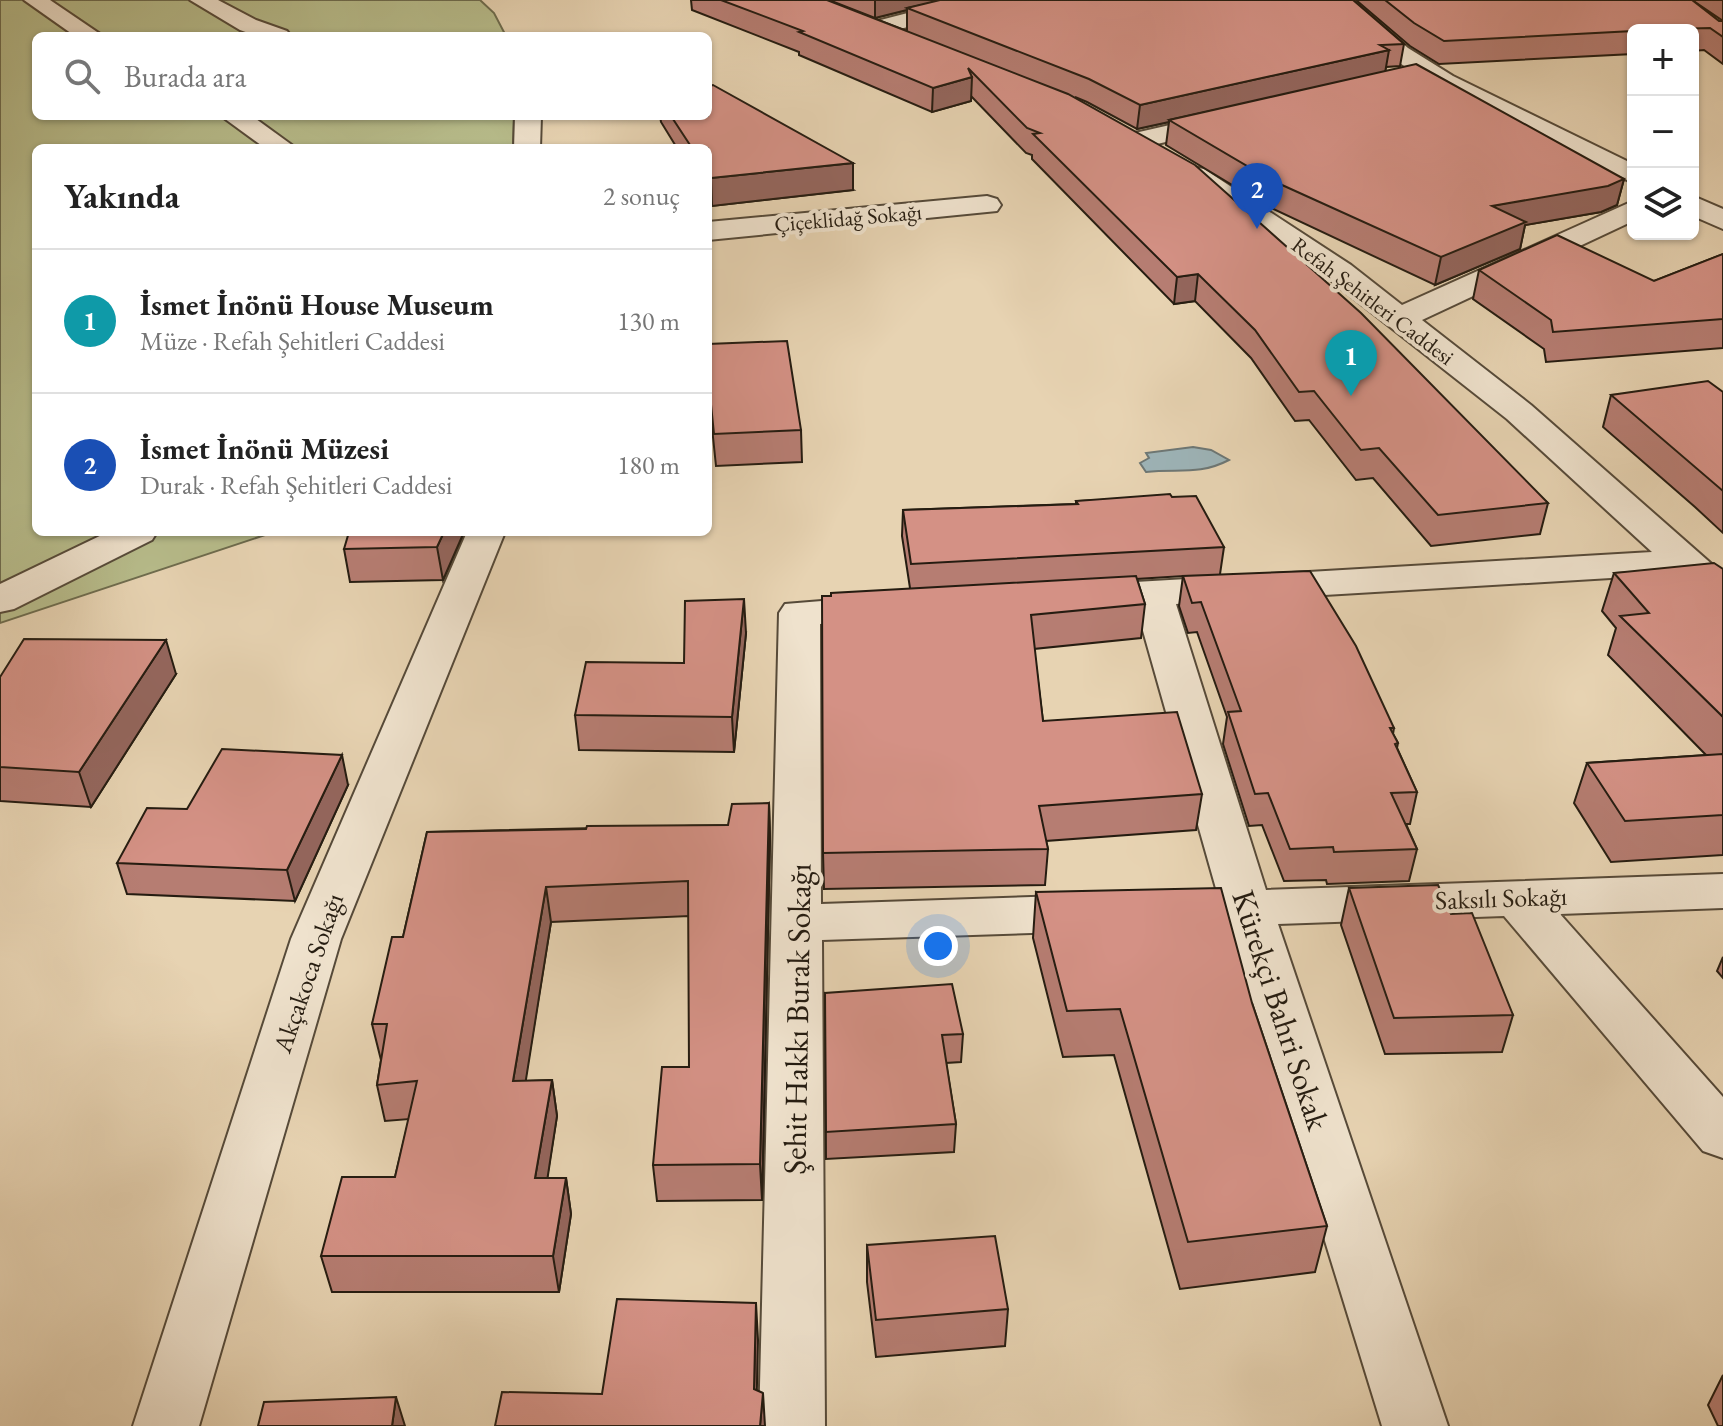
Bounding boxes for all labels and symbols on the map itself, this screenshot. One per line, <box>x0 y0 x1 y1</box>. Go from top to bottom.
pin: 2 <box>1231 163 1283 229</box>
street label: Çiçeklidağ Sokağı <box>773 197 923 239</box>
street label: Refah Şehitleri Caddesi <box>1286 230 1460 372</box>
pin: 1 <box>1325 330 1377 396</box>
street label: Şehit Hakkı Burak Sokağı <box>773 863 821 1175</box>
street label: Saksılı Sokağı <box>1434 879 1568 917</box>
street label: Kürekçi Bahri Sokak <box>1222 885 1340 1136</box>
street label: Akçakoca Sokağı <box>265 889 351 1058</box>
your location <box>918 926 958 966</box>

